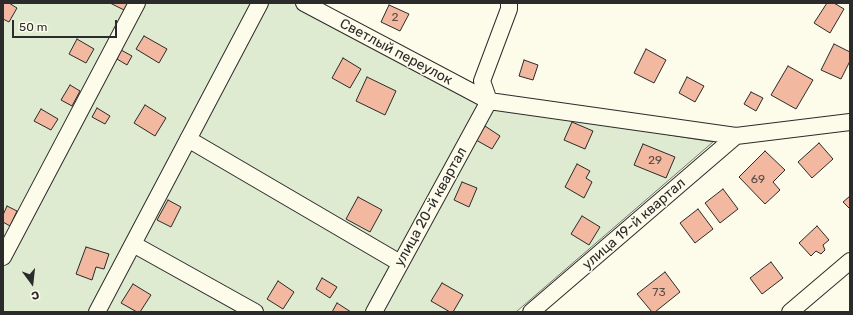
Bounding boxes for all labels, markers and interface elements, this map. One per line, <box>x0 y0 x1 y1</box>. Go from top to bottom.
house number: 2 <box>391 11 399 25</box>
scale bar <box>14 12 119 38</box>
street label: Светлый переулок <box>337 15 455 89</box>
text: 50 m <box>19 20 47 34</box>
street label: улица 20-й квартал <box>391 144 471 270</box>
house number: 29 <box>648 154 662 168</box>
house number: 69 <box>751 173 765 187</box>
street label: улица 19-й квартал <box>579 175 689 273</box>
north arrow <box>12 263 52 303</box>
house number: 73 <box>652 286 666 300</box>
text: С <box>30 288 41 302</box>

